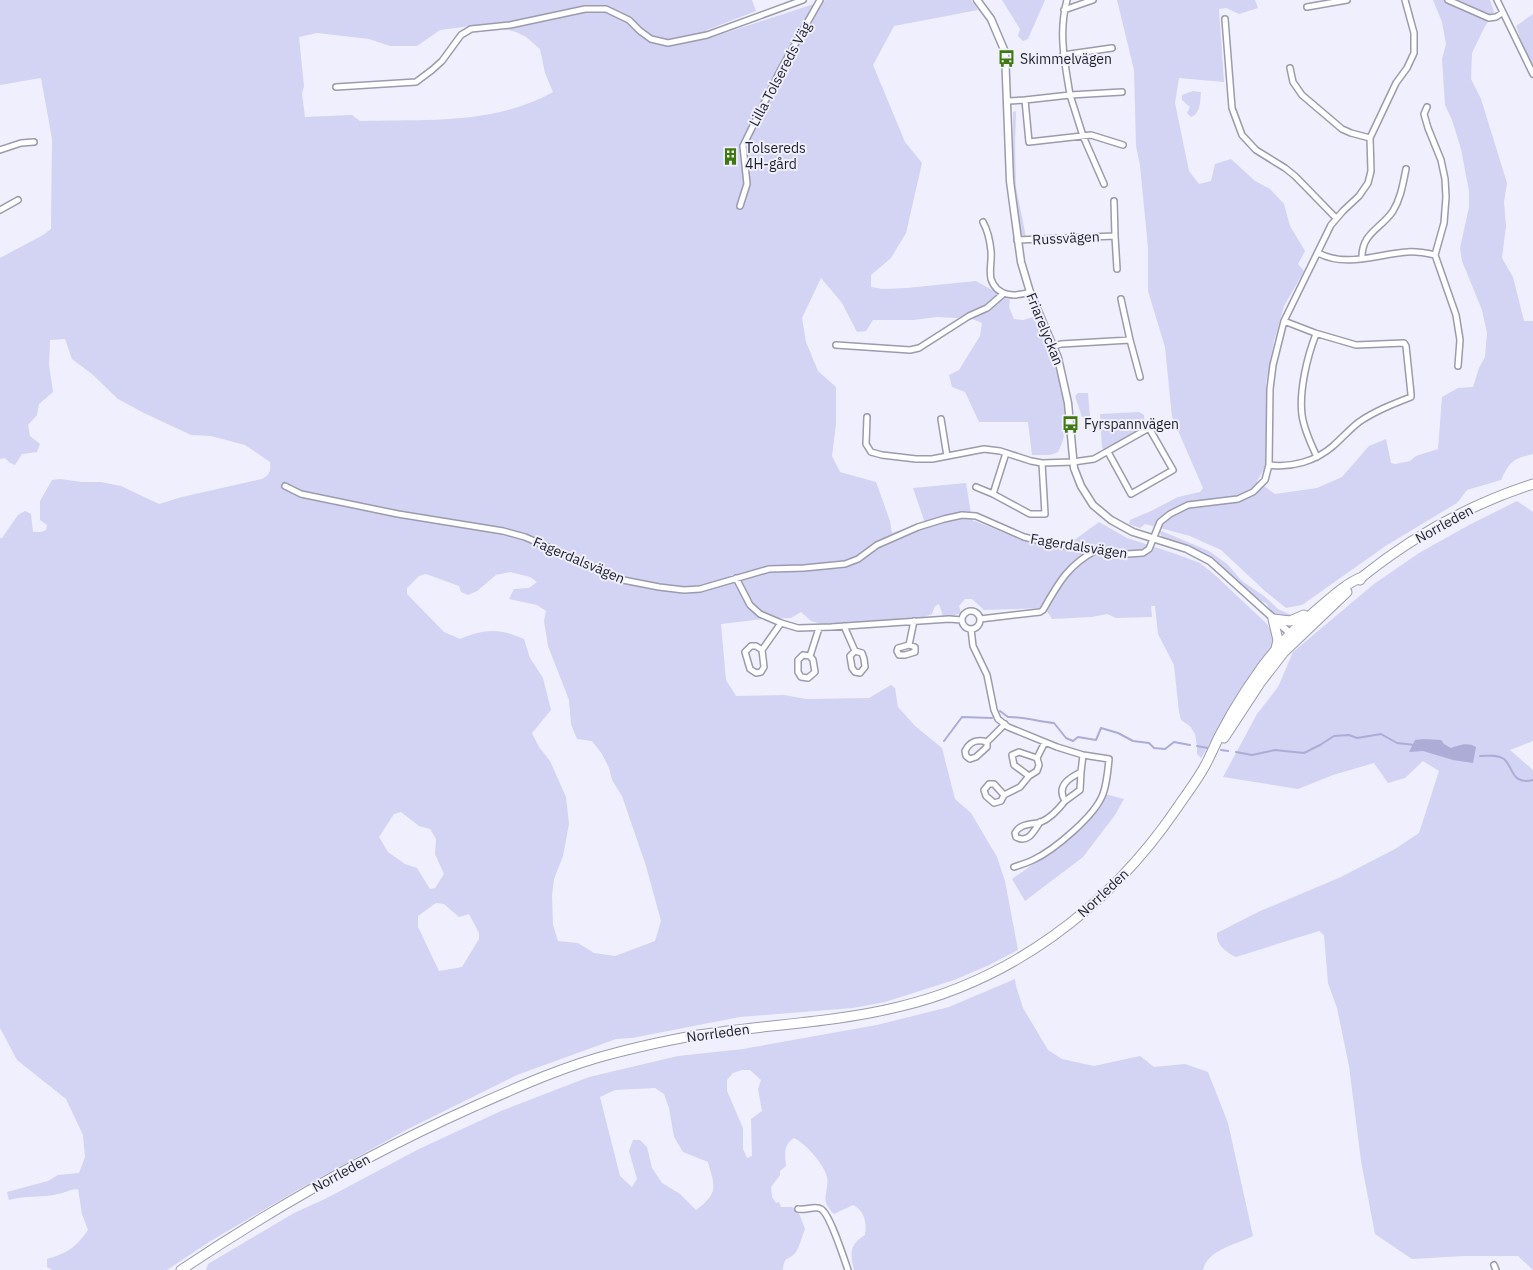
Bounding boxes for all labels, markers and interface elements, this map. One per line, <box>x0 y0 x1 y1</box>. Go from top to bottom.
street label: Lilla Tolsereds Väg <box>745 18 815 129</box>
bus stop icon: Skimmelvägen <box>996 49 1016 69</box>
place label: Skimmelvägen <box>1020 50 1112 68</box>
place label: Tolsereds 4H-gård <box>745 139 806 173</box>
building icon: Tolsereds 4H-gård <box>721 146 741 166</box>
street label: Russvägen <box>1032 227 1100 249</box>
street label: Friarelyckan <box>1022 290 1068 368</box>
bus stop icon: Fyrspannvägen <box>1060 414 1080 434</box>
place label: Fyrspannvägen <box>1084 415 1179 433</box>
street label: Norrleden <box>1412 501 1476 547</box>
street label: Fagerdalsvägen <box>1029 529 1129 563</box>
street label: Fagerdalsvägen <box>530 533 628 587</box>
street label: Norrleden <box>1074 865 1132 921</box>
street label: Norrleden <box>685 1020 751 1046</box>
street label: Norrleden <box>309 1150 373 1196</box>

